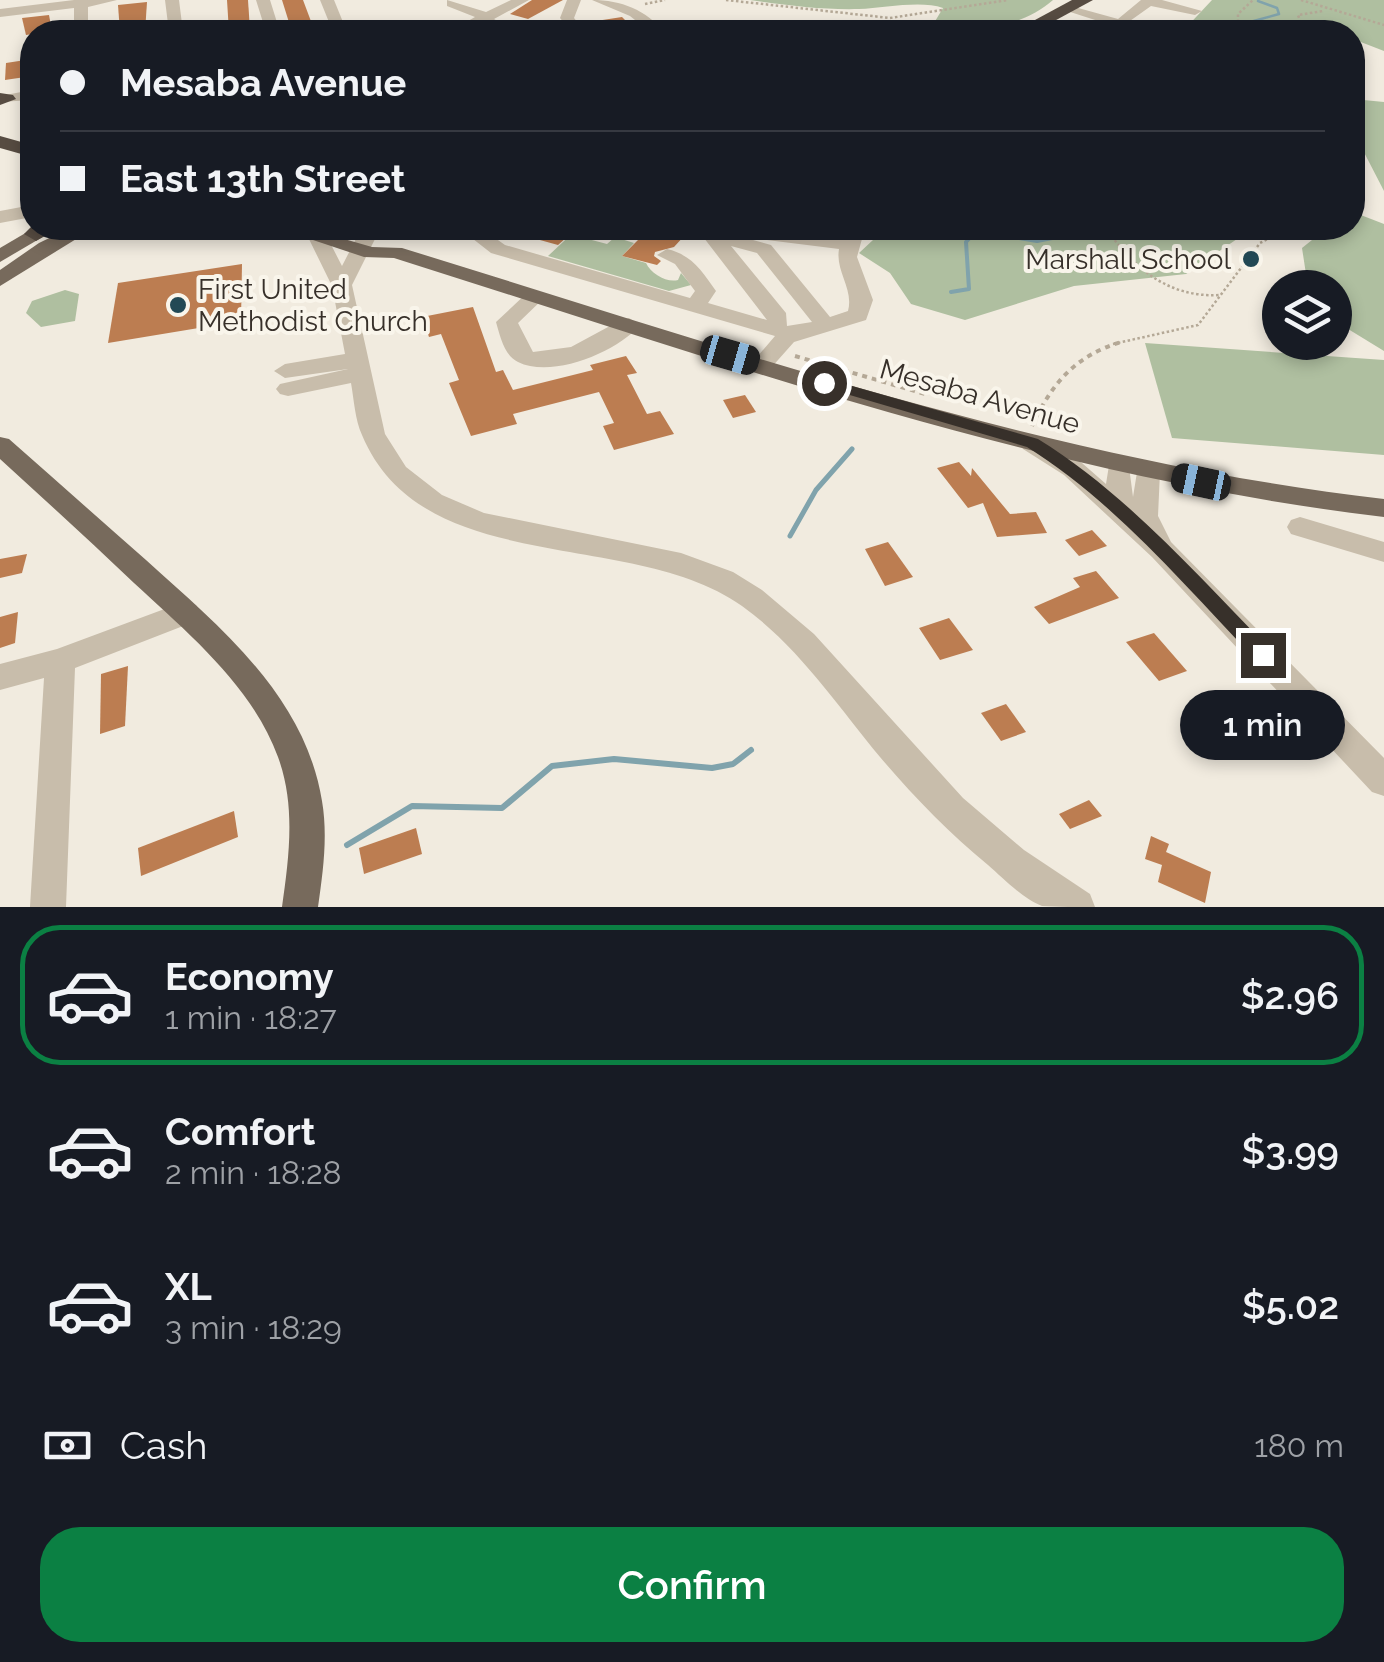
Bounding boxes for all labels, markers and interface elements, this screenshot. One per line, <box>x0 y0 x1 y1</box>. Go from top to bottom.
text: Mesaba Avenue <box>120 60 406 105</box>
text: East 13th Street <box>120 156 405 201</box>
place label: Marshall School <box>1025 243 1231 276</box>
marker: Marshall School <box>1240 248 1262 270</box>
map controls <box>1262 270 1352 360</box>
button: layers <box>1262 270 1352 360</box>
place label: First United Methodist Church <box>198 273 428 338</box>
marker: First United Methodist Church <box>167 294 189 316</box>
car <box>697 332 763 378</box>
street label: Mesaba Avenue <box>876 352 1084 441</box>
route start <box>802 361 847 406</box>
car <box>1169 461 1233 503</box>
route end <box>1241 633 1286 678</box>
callout: 1 min <box>1180 690 1346 760</box>
text: 1 min <box>1223 706 1302 743</box>
icon: car <box>45 950 135 1040</box>
text: Economy <box>165 954 334 999</box>
text: $2.96 <box>1241 973 1339 1018</box>
text: 1 min · 18:27 <box>165 999 337 1036</box>
icon: car <box>45 1105 135 1195</box>
text: Comfort <box>165 1109 315 1154</box>
text: $3.99 <box>1242 1128 1339 1173</box>
text: 2 min · 18:28 <box>165 1154 342 1191</box>
icon: car <box>45 1260 135 1350</box>
text: XL <box>165 1264 212 1309</box>
text: $5.02 <box>1242 1283 1339 1328</box>
text: 3 min · 18:29 <box>165 1309 342 1346</box>
icon: cash <box>40 1418 95 1473</box>
text: Cash <box>120 1423 207 1468</box>
text: 180 m <box>1254 1427 1344 1464</box>
button: Confirm <box>40 1527 1344 1642</box>

